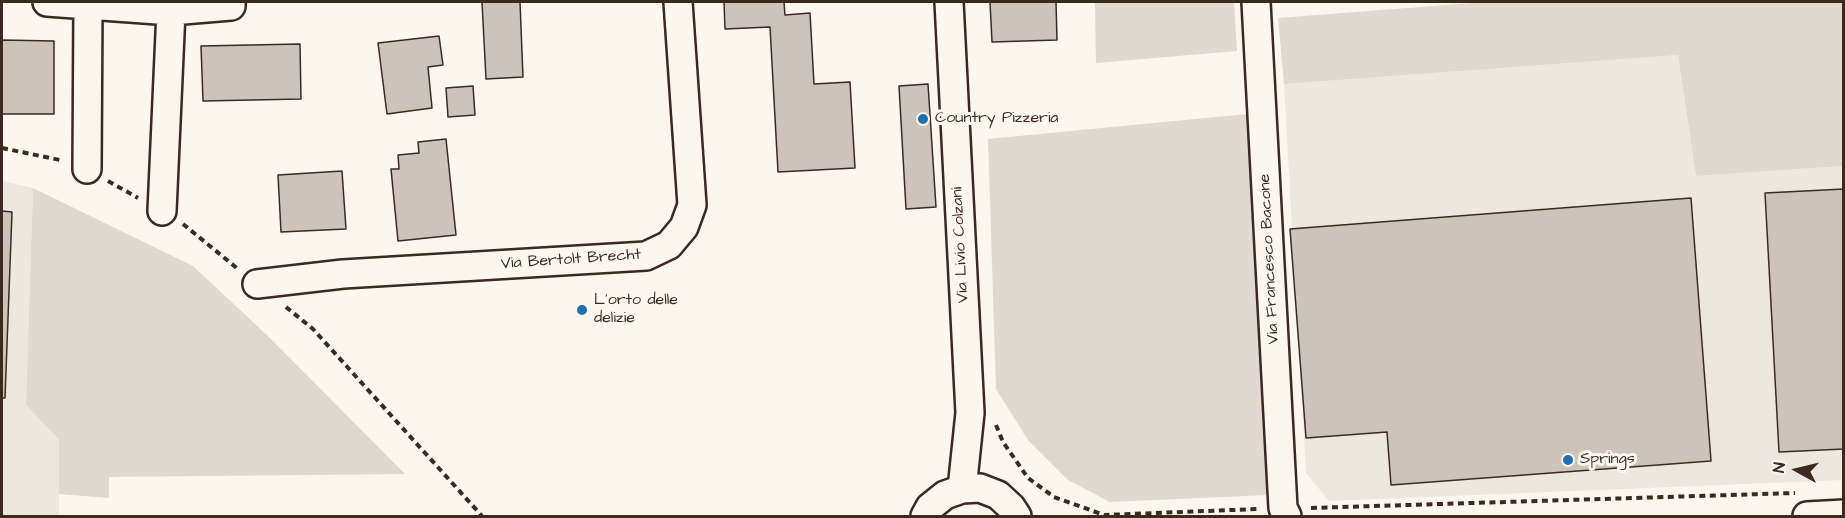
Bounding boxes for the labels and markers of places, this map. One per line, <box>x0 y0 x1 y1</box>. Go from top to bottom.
place label: Country Pizzeria <box>935 109 1058 129</box>
marker: Country Pizzeria <box>916 112 930 126</box>
place label: L'orto delle delizie <box>594 291 678 329</box>
marker: L'orto delle delizie <box>575 303 589 317</box>
place label: Springs <box>1580 450 1635 470</box>
marker: Springs <box>1561 453 1575 467</box>

